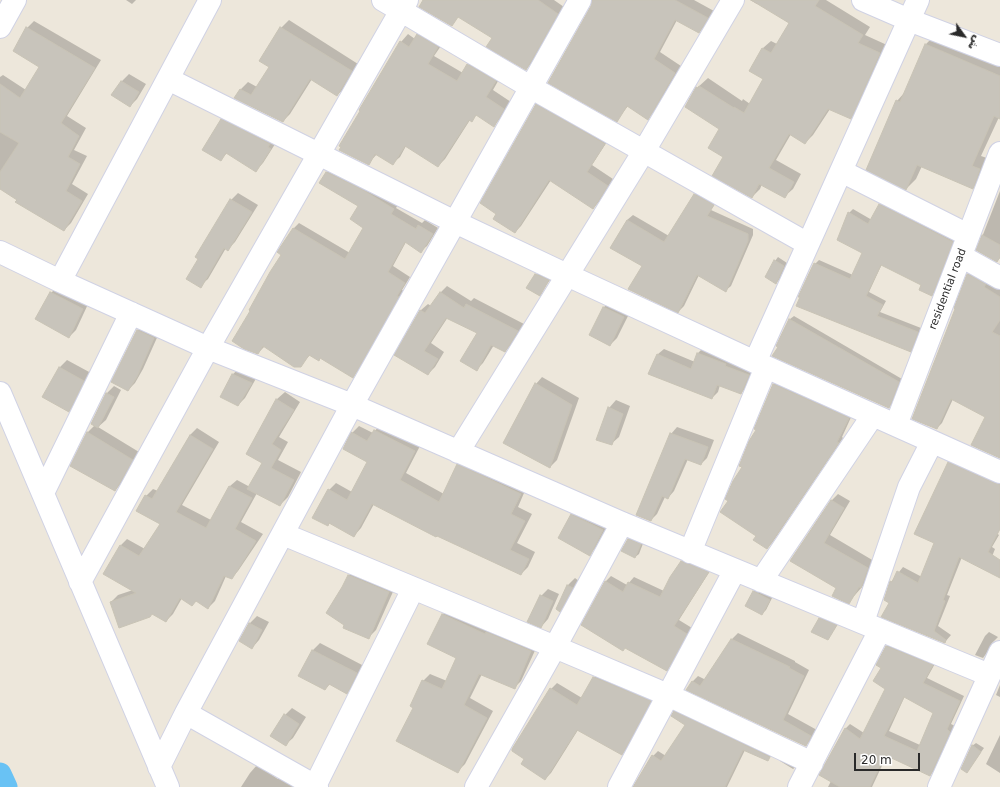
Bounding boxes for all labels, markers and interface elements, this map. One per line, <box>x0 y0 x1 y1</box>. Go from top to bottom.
north arrow <box>944 16 984 56</box>
text: ش <box>965 33 984 53</box>
street label: residential road <box>926 247 970 331</box>
scale bar <box>856 745 922 771</box>
text: 20 m <box>861 753 892 767</box>

